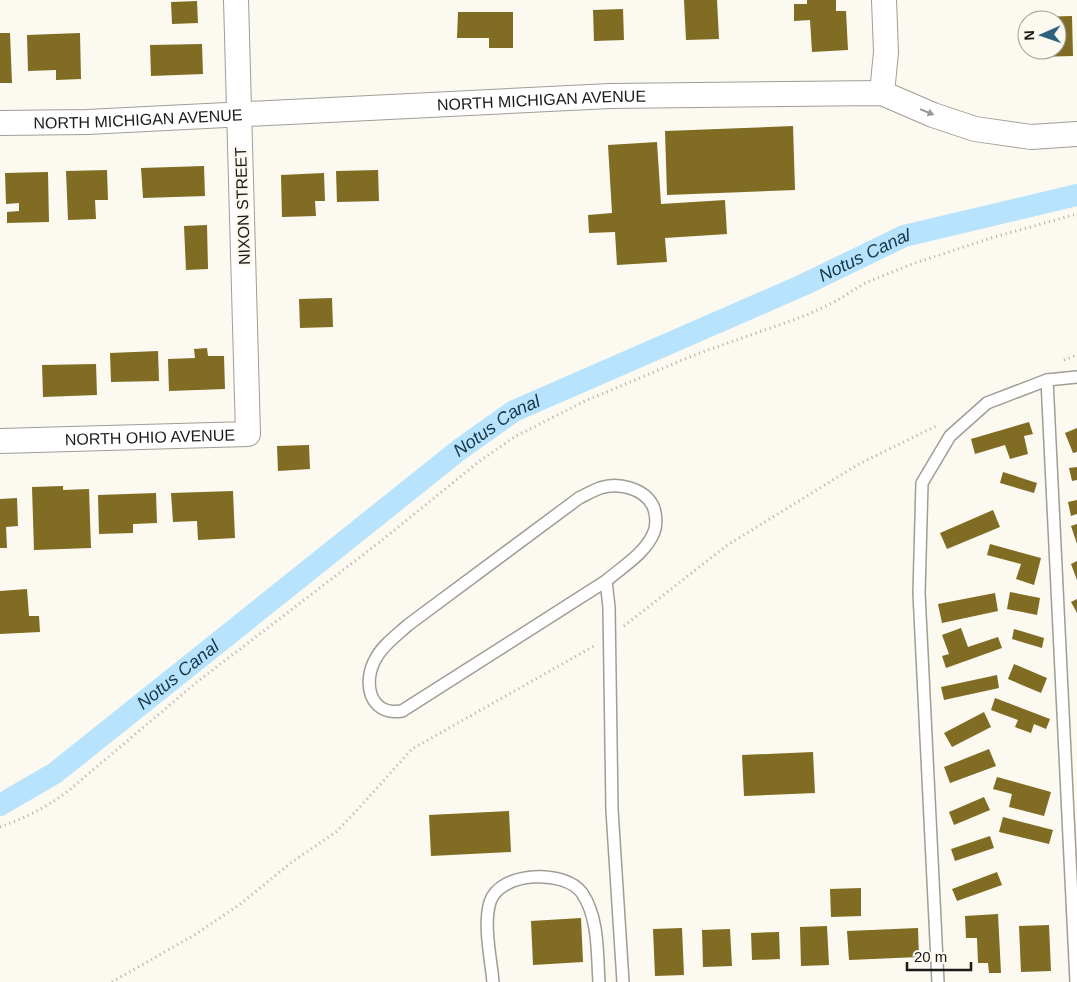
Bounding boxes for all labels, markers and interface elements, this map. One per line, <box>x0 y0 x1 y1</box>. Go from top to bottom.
north arrow <box>1017 10 1067 60</box>
text: N <box>1021 30 1037 41</box>
street label: NORTH MICHIGAN AVENUE <box>437 88 646 114</box>
street label: NORTH MICHIGAN AVENUE <box>33 106 243 132</box>
one-way arrow <box>920 108 935 116</box>
street label: NIXON STREET <box>232 146 253 265</box>
water label: Notus Canal <box>816 225 913 286</box>
water label: Notus Canal <box>450 391 544 461</box>
street label: NORTH OHIO AVENUE <box>65 426 235 448</box>
water label: Notus Canal <box>133 635 224 713</box>
scale bar <box>907 940 971 972</box>
text: 20 m <box>914 948 947 965</box>

